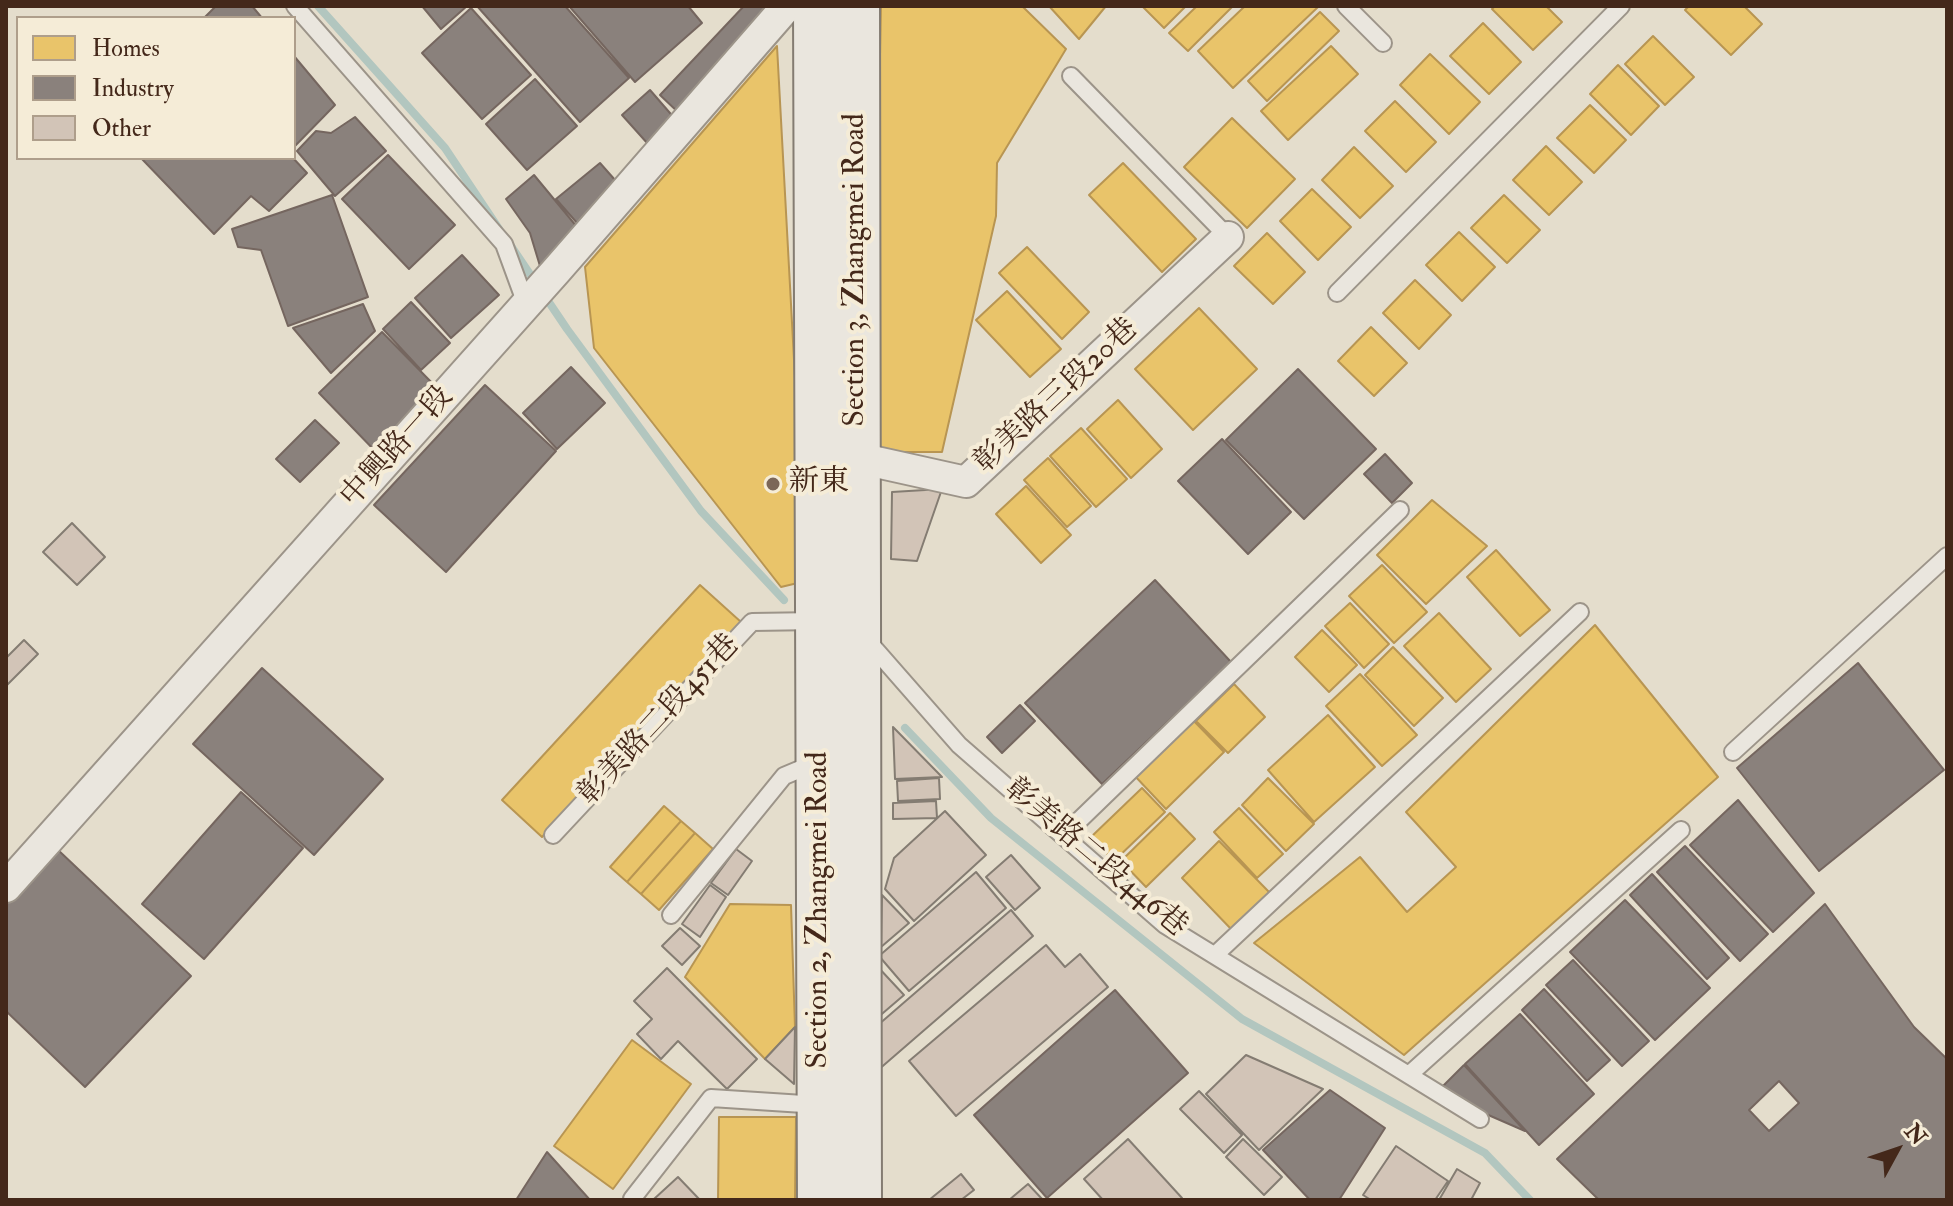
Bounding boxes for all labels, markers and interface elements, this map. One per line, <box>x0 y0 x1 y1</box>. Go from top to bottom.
legend <box>16 16 296 160</box>
text: Homes <box>92 33 160 64</box>
text: Industry <box>92 73 174 104</box>
text: Other <box>92 113 151 144</box>
street label: Section 3, Zhangmei Road <box>839 113 875 427</box>
street label: 彰美路三段20巷 <box>968 312 1146 482</box>
street label: 中興路一段 <box>334 380 462 516</box>
place label: 新東 <box>789 466 849 502</box>
marker: 新東 <box>764 475 782 493</box>
street label: 彰美路二段451巷 <box>572 628 748 814</box>
street label: Section 2, Zhangmei Road <box>802 751 838 1069</box>
street label: 彰美路二段446巷 <box>996 772 1194 946</box>
north arrow <box>1857 1110 1937 1190</box>
text: N <box>1898 1118 1932 1151</box>

